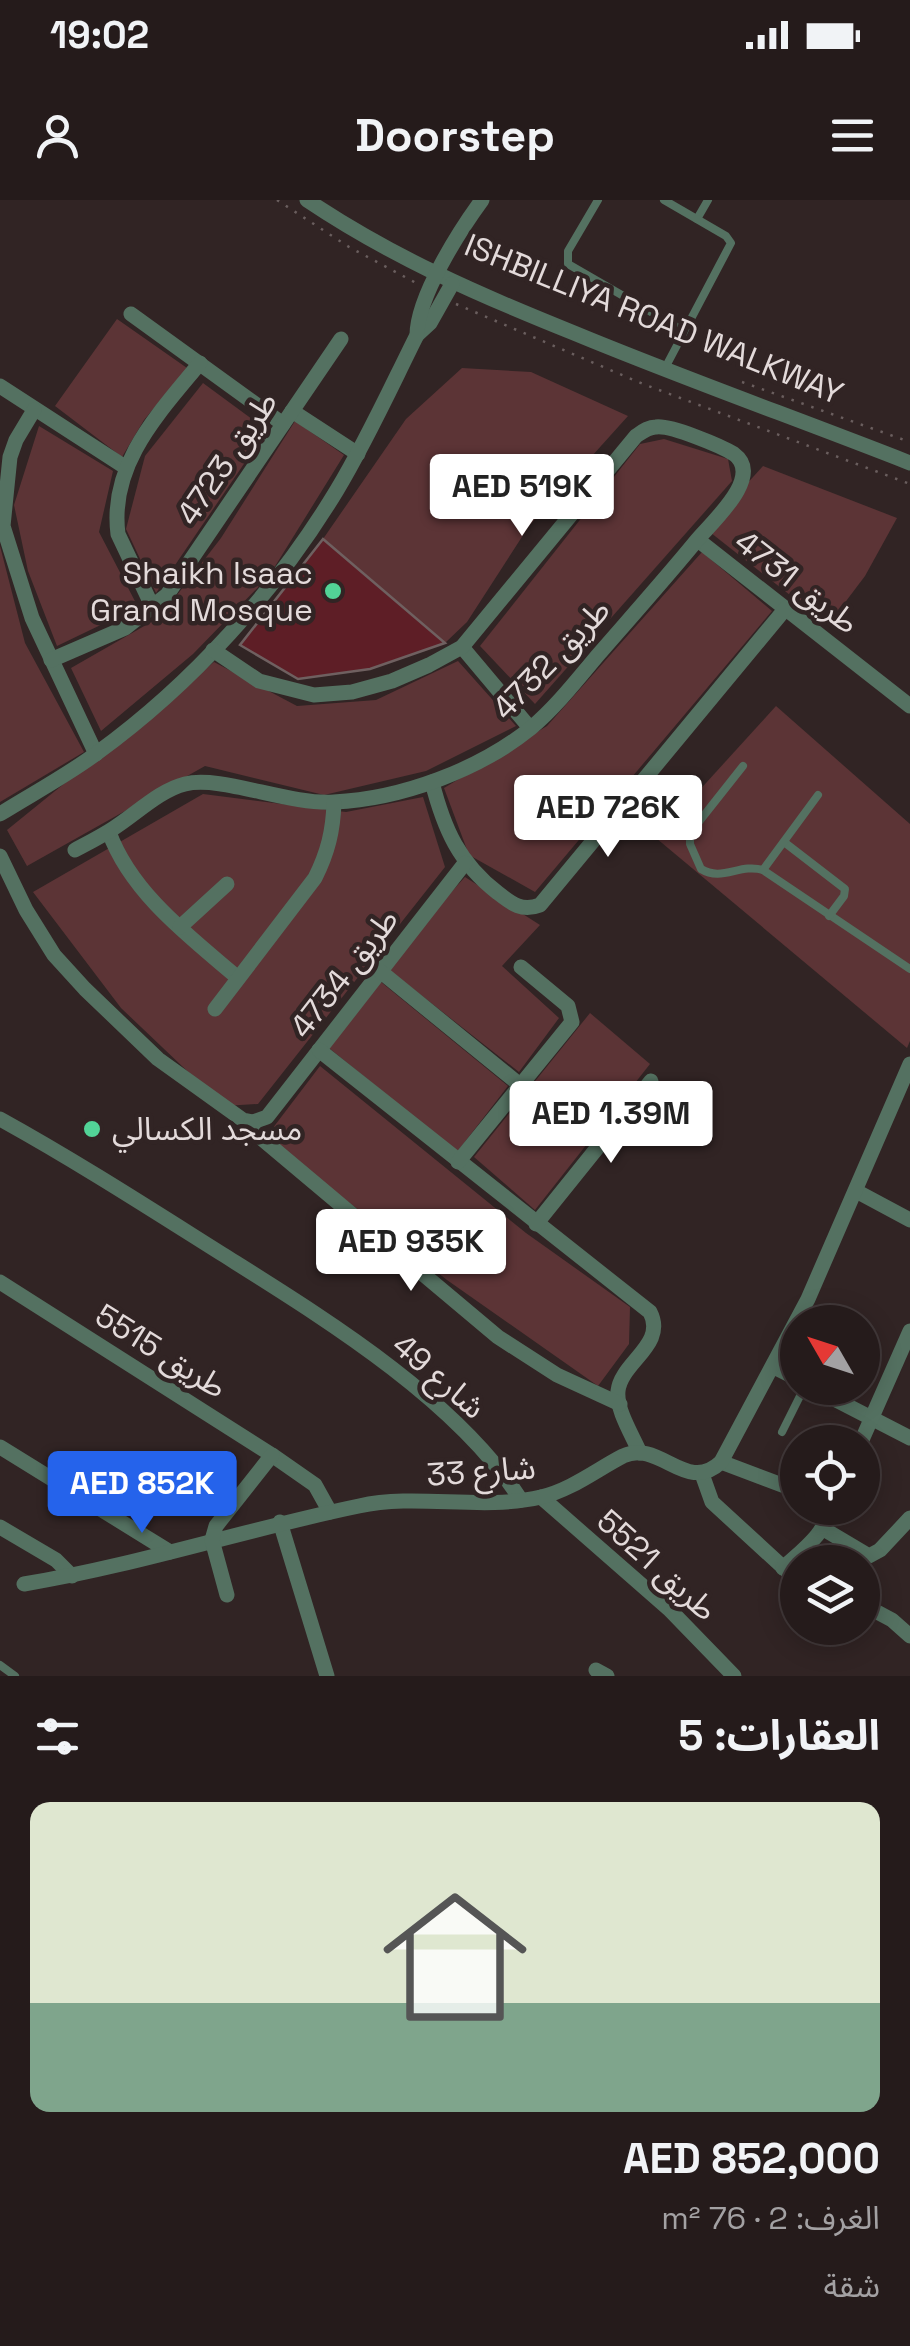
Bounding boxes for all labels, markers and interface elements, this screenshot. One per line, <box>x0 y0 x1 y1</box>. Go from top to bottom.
text: 19:02 <box>50 11 149 59</box>
text: Doorstep <box>355 107 555 164</box>
icon: person <box>30 108 85 163</box>
icon: menu <box>825 108 880 163</box>
street label: ISHBILLIYA ROAD WALKWAY <box>459 225 849 413</box>
street label: طريق 4723 <box>168 384 286 532</box>
pin: AED 519K <box>419 454 625 539</box>
text: AED 519K <box>452 466 592 506</box>
street label: طريق 4731 <box>727 521 867 643</box>
place label: Shaikh Isaac Grand Mosque <box>90 553 313 630</box>
marker: Shaikh Isaac Grand Mosque <box>322 580 344 602</box>
street label: طريق 4732 <box>484 590 618 728</box>
pin: AED 726K <box>505 775 711 860</box>
text: AED 726K <box>536 787 680 827</box>
street label: طريق 4734 <box>281 900 407 1046</box>
pin: AED 1.39M <box>497 1081 725 1166</box>
text: AED 1.39M <box>532 1093 690 1133</box>
place label: مسجد الكسالي <box>112 1109 302 1153</box>
marker: مسجد الكسالي <box>81 1118 103 1140</box>
pin: AED 935K <box>308 1209 514 1294</box>
text: AED 935K <box>338 1221 484 1261</box>
street label: طريق 5515 <box>88 1295 234 1407</box>
north arrow <box>780 1305 880 1405</box>
map controls <box>780 1305 880 1645</box>
street label: شارع 49 <box>382 1325 494 1430</box>
button: locate <box>780 1425 880 1525</box>
street label: شارع 33 <box>425 1447 537 1499</box>
pin: AED 852K <box>39 1451 245 1536</box>
text: AED 852K <box>70 1463 214 1503</box>
street label: طريق 5521 <box>589 1501 725 1629</box>
button: layers <box>780 1545 880 1645</box>
icon: filters <box>30 1709 85 1764</box>
text: العقارات: 5 <box>678 1709 880 1762</box>
icon: home <box>365 1867 545 2047</box>
text: AED 852,000 <box>623 2132 880 2185</box>
text: الغرف: 2 · 76 m² <box>661 2198 880 2238</box>
text: شقة <box>824 2266 880 2306</box>

